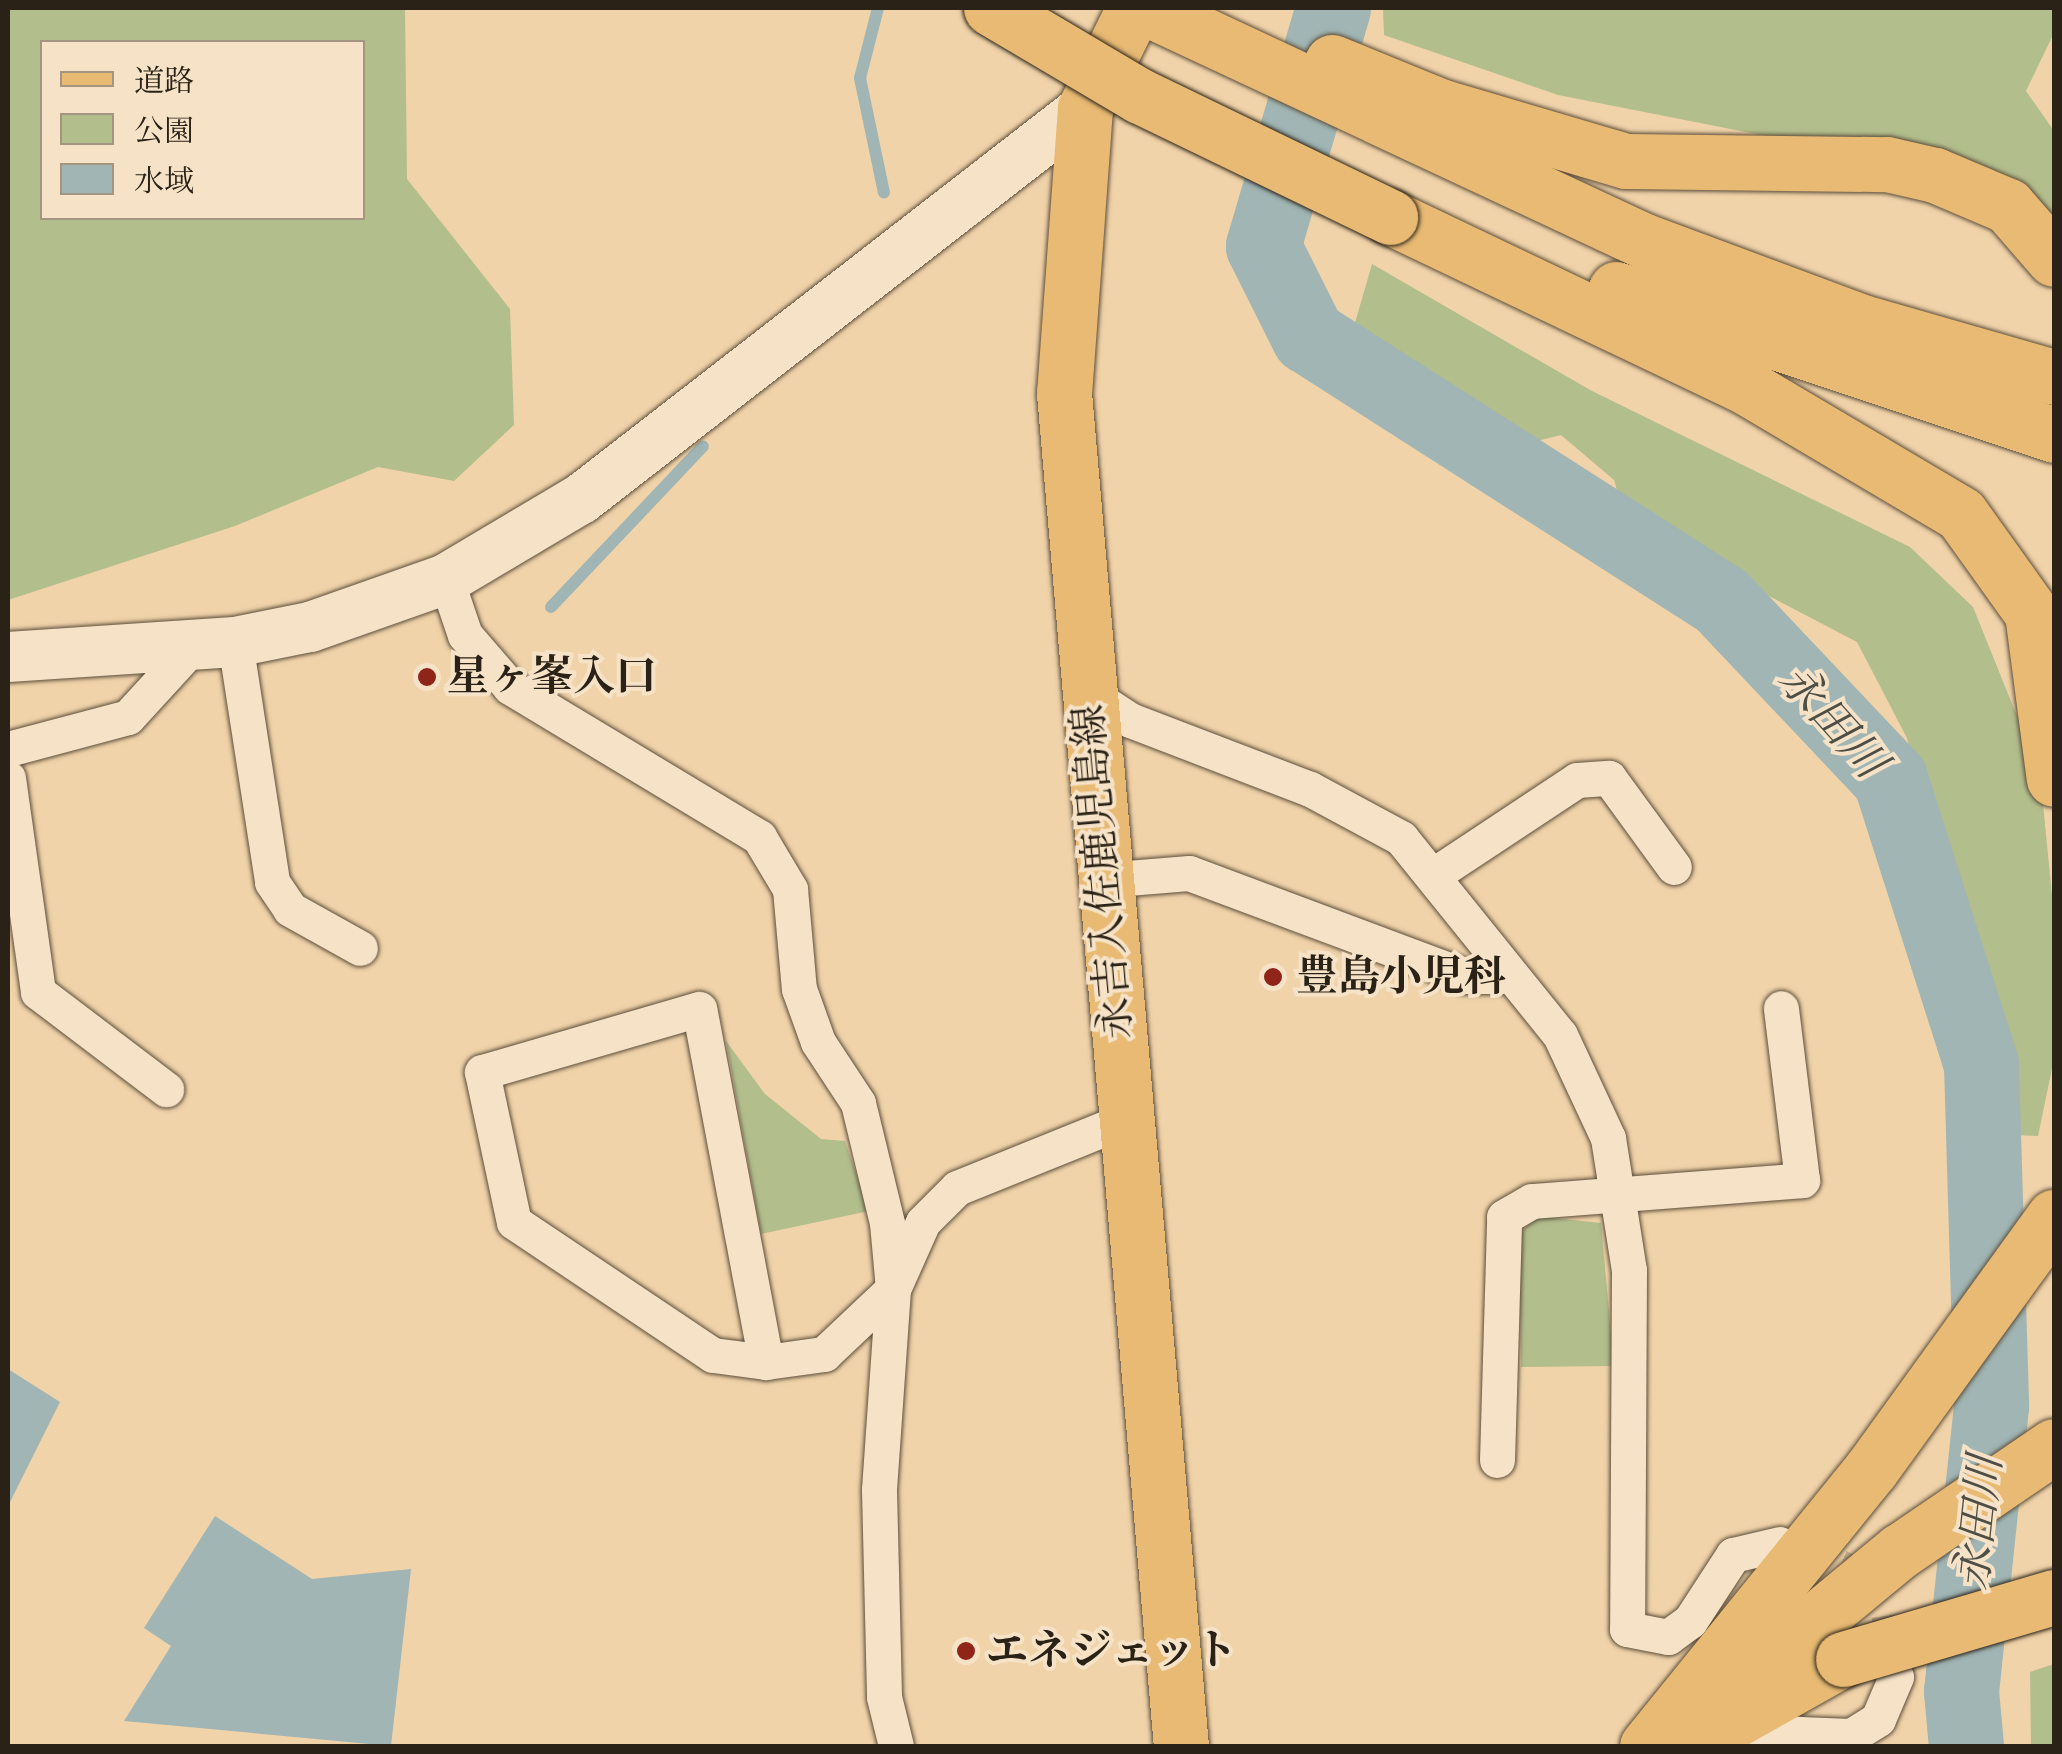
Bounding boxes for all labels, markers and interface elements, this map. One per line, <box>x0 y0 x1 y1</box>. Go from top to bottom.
legend <box>40 40 365 220</box>
text: 道路 <box>134 61 194 102</box>
text: 公園 <box>134 111 194 152</box>
text: 水域 <box>134 161 194 202</box>
place label: 星ヶ峯入口 <box>447 652 657 702</box>
water label: 永田川 <box>1767 653 1897 789</box>
marker: 星ヶ峯入口 <box>416 666 438 688</box>
street label: 永吉入佐鹿児島線 <box>1063 702 1143 1042</box>
place label: 豊島小児科 <box>1296 952 1506 1002</box>
marker: 豊島小児科 <box>1260 964 1286 990</box>
water label: 永田川 <box>1945 1453 2013 1593</box>
place label: エネジェット <box>986 1626 1238 1676</box>
marker: エネジェット <box>955 1640 977 1662</box>

